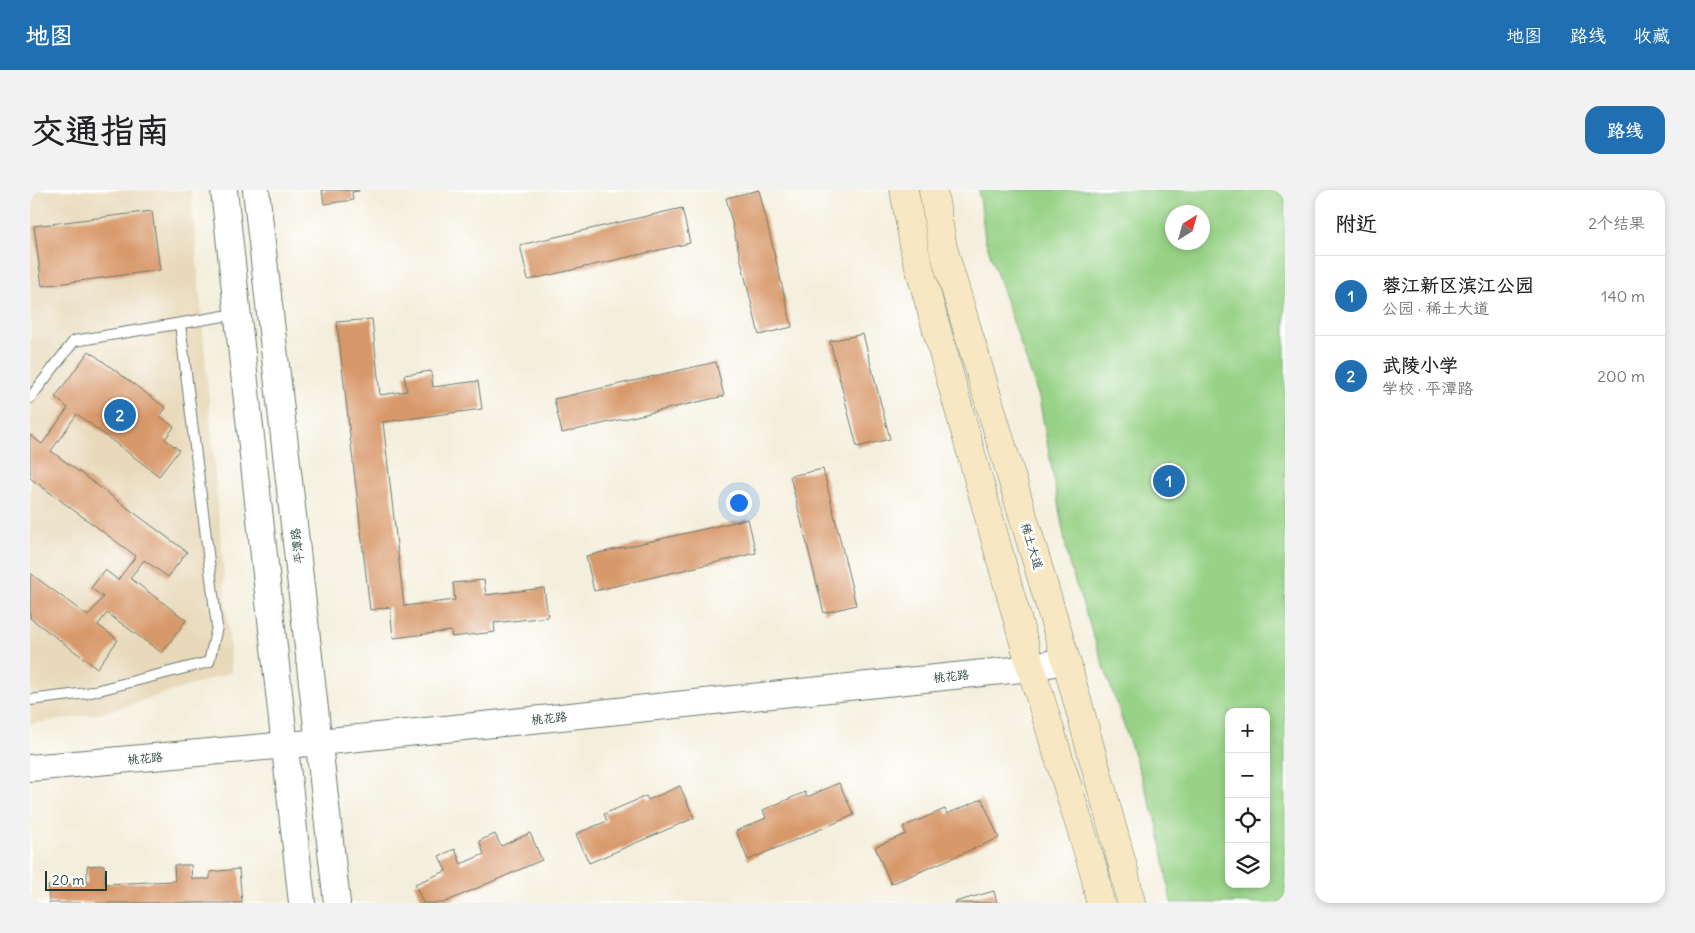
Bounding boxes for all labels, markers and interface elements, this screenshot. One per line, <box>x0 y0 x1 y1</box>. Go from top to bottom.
text: 地图 <box>25 20 73 50</box>
text: 地图 <box>1506 24 1542 47</box>
text: 路线 <box>1570 24 1606 47</box>
text: 收藏 <box>1634 24 1670 47</box>
button: 路线 <box>1585 106 1665 154</box>
text: 交通指南 <box>30 108 170 152</box>
north arrow <box>1165 205 1210 250</box>
text: 附近 <box>1335 210 1377 237</box>
text: 2个结果 <box>1588 213 1645 233</box>
text: 蓉江新区滨江公园 <box>1382 273 1534 297</box>
text: 1 <box>1348 286 1354 306</box>
text: 140 m <box>1601 286 1645 306</box>
text: 公园 · 稀土大道 <box>1382 298 1489 318</box>
text: 武陵小学 <box>1382 353 1458 377</box>
text: 2 <box>1347 366 1355 386</box>
text: 200 m <box>1597 366 1645 386</box>
text: 学校 · 平潭路 <box>1382 378 1473 398</box>
pin: 2 <box>104 396 136 434</box>
pin: 1 <box>1153 462 1185 500</box>
your location <box>726 490 752 516</box>
street label: 稀土大道 <box>1018 521 1046 571</box>
street label: 平潭路 <box>287 527 307 565</box>
street label: 桃花路 <box>932 667 970 685</box>
map controls <box>1225 708 1270 888</box>
button: + <box>1225 708 1270 753</box>
street label: 桃花路 <box>530 709 568 727</box>
street label: 桃花路 <box>126 749 164 767</box>
button: − <box>1225 753 1270 798</box>
button: locate <box>1225 798 1270 843</box>
button: layers <box>1225 843 1270 888</box>
scale bar <box>45 868 108 891</box>
text: 20 m <box>52 871 85 889</box>

